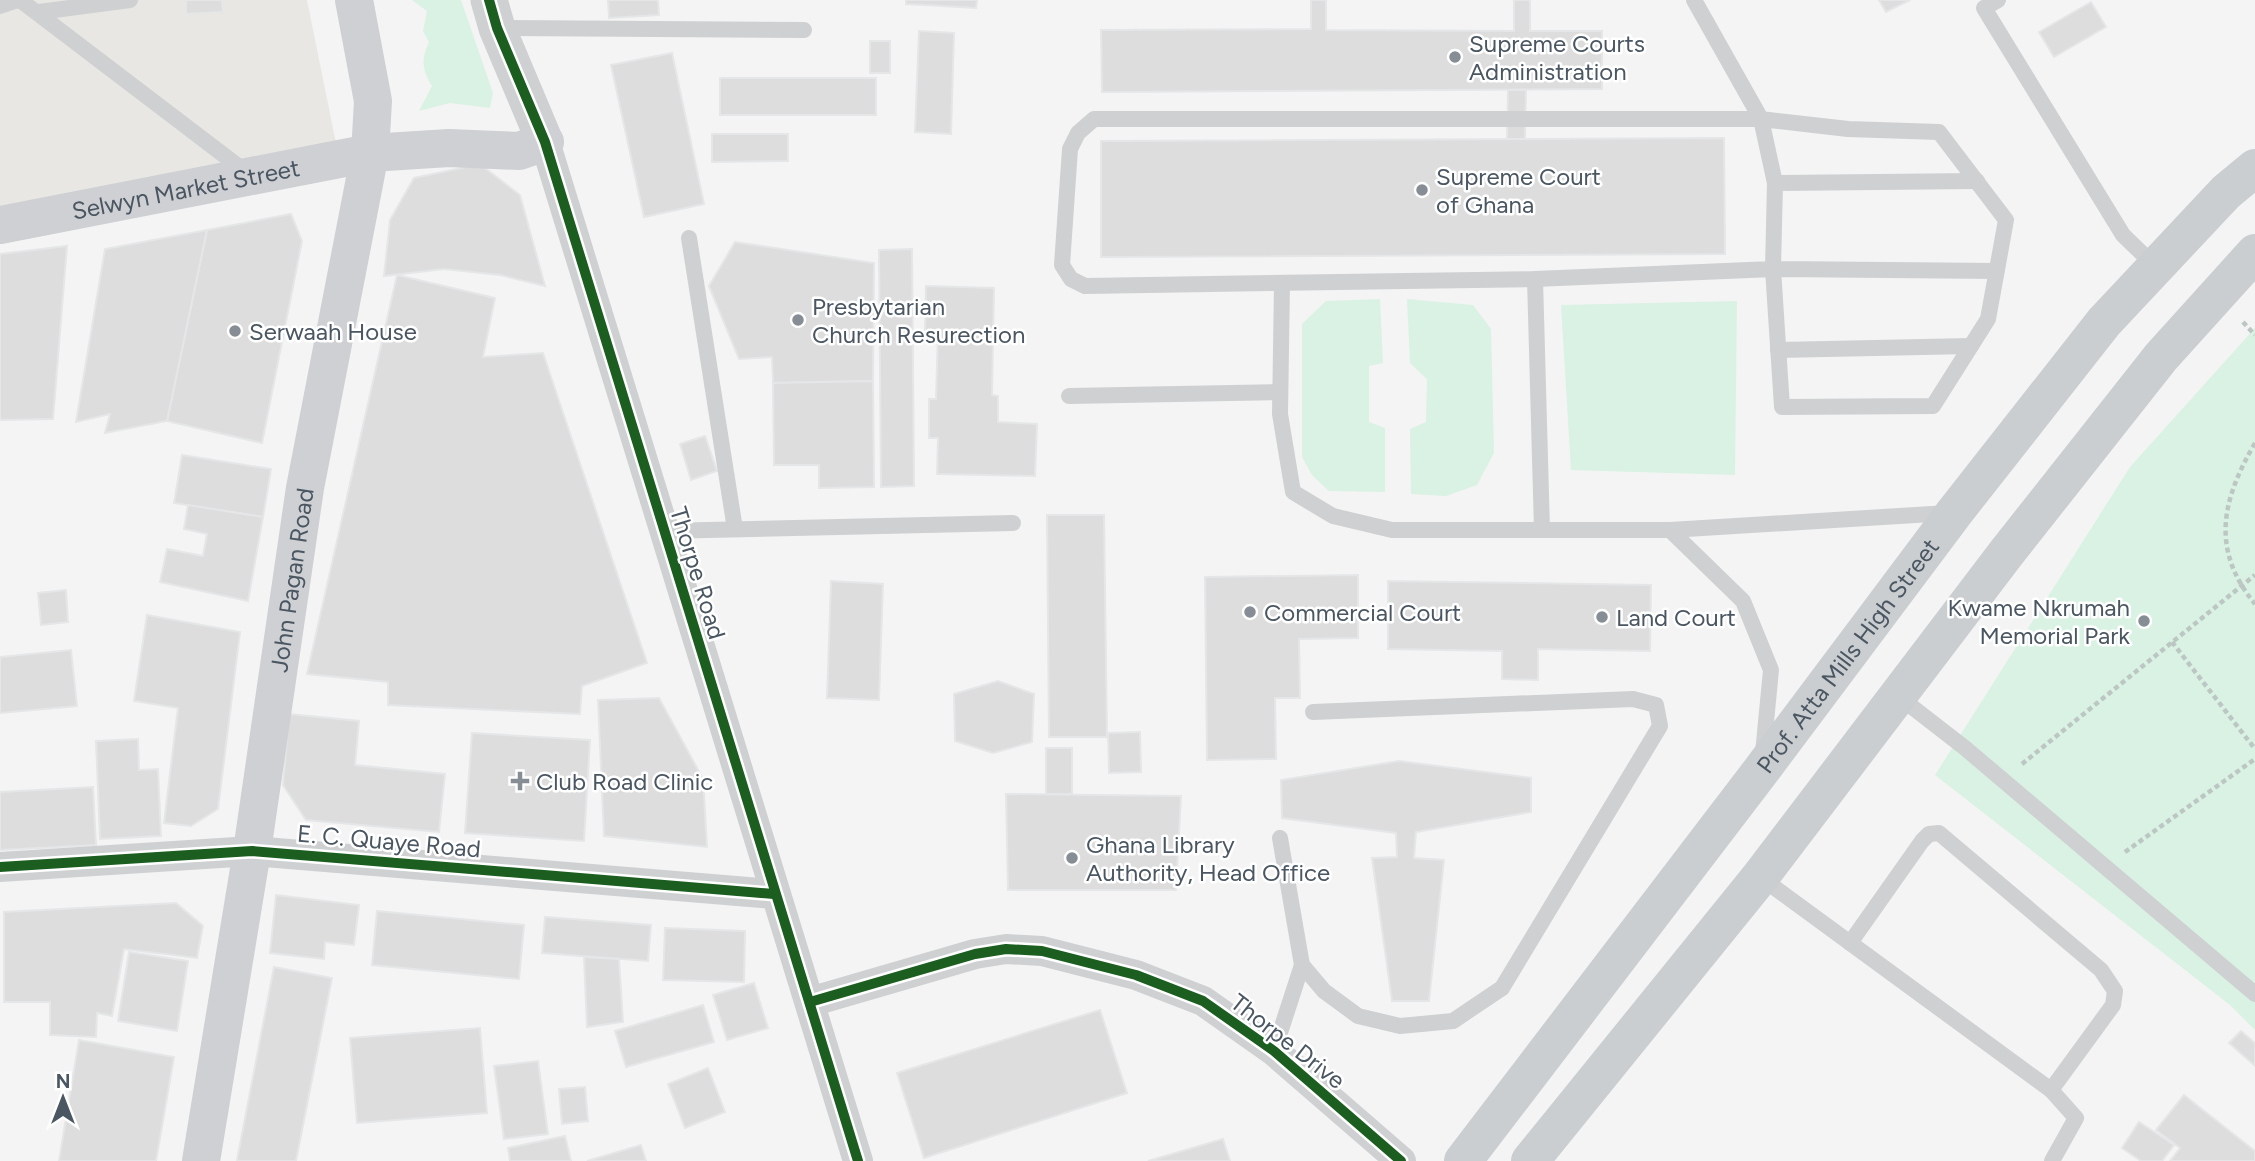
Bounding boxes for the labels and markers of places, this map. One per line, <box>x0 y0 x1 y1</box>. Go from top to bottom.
place label: Supreme Courts Administration <box>1469 29 1645 86</box>
marker: Supreme Courts Administration <box>1447 49 1463 65</box>
place label: Supreme Court of Ghana <box>1436 162 1601 219</box>
marker: Supreme Court of Ghana <box>1414 182 1430 198</box>
place label: Presbytarian Church Resurection <box>812 292 1025 349</box>
marker: Presbytarian Church Resurection <box>790 312 806 328</box>
place label: Serwaah House <box>249 317 417 346</box>
marker: Serwaah House <box>227 323 243 339</box>
place label: Kwame Nkrumah Memorial Park <box>1948 593 2130 650</box>
place label: Commercial Court <box>1264 598 1461 627</box>
place label: Land Court <box>1616 603 1736 632</box>
marker: Commercial Court <box>1242 604 1258 620</box>
marker: Land Court <box>1594 609 1610 625</box>
marker: Kwame Nkrumah Memorial Park <box>2136 613 2152 629</box>
place label: Club Road Clinic <box>536 767 713 796</box>
marker: Club Road Clinic <box>510 771 530 791</box>
place label: Ghana Library Authority, Head Office <box>1086 830 1330 887</box>
marker: Ghana Library Authority, Head Office <box>1064 850 1080 866</box>

